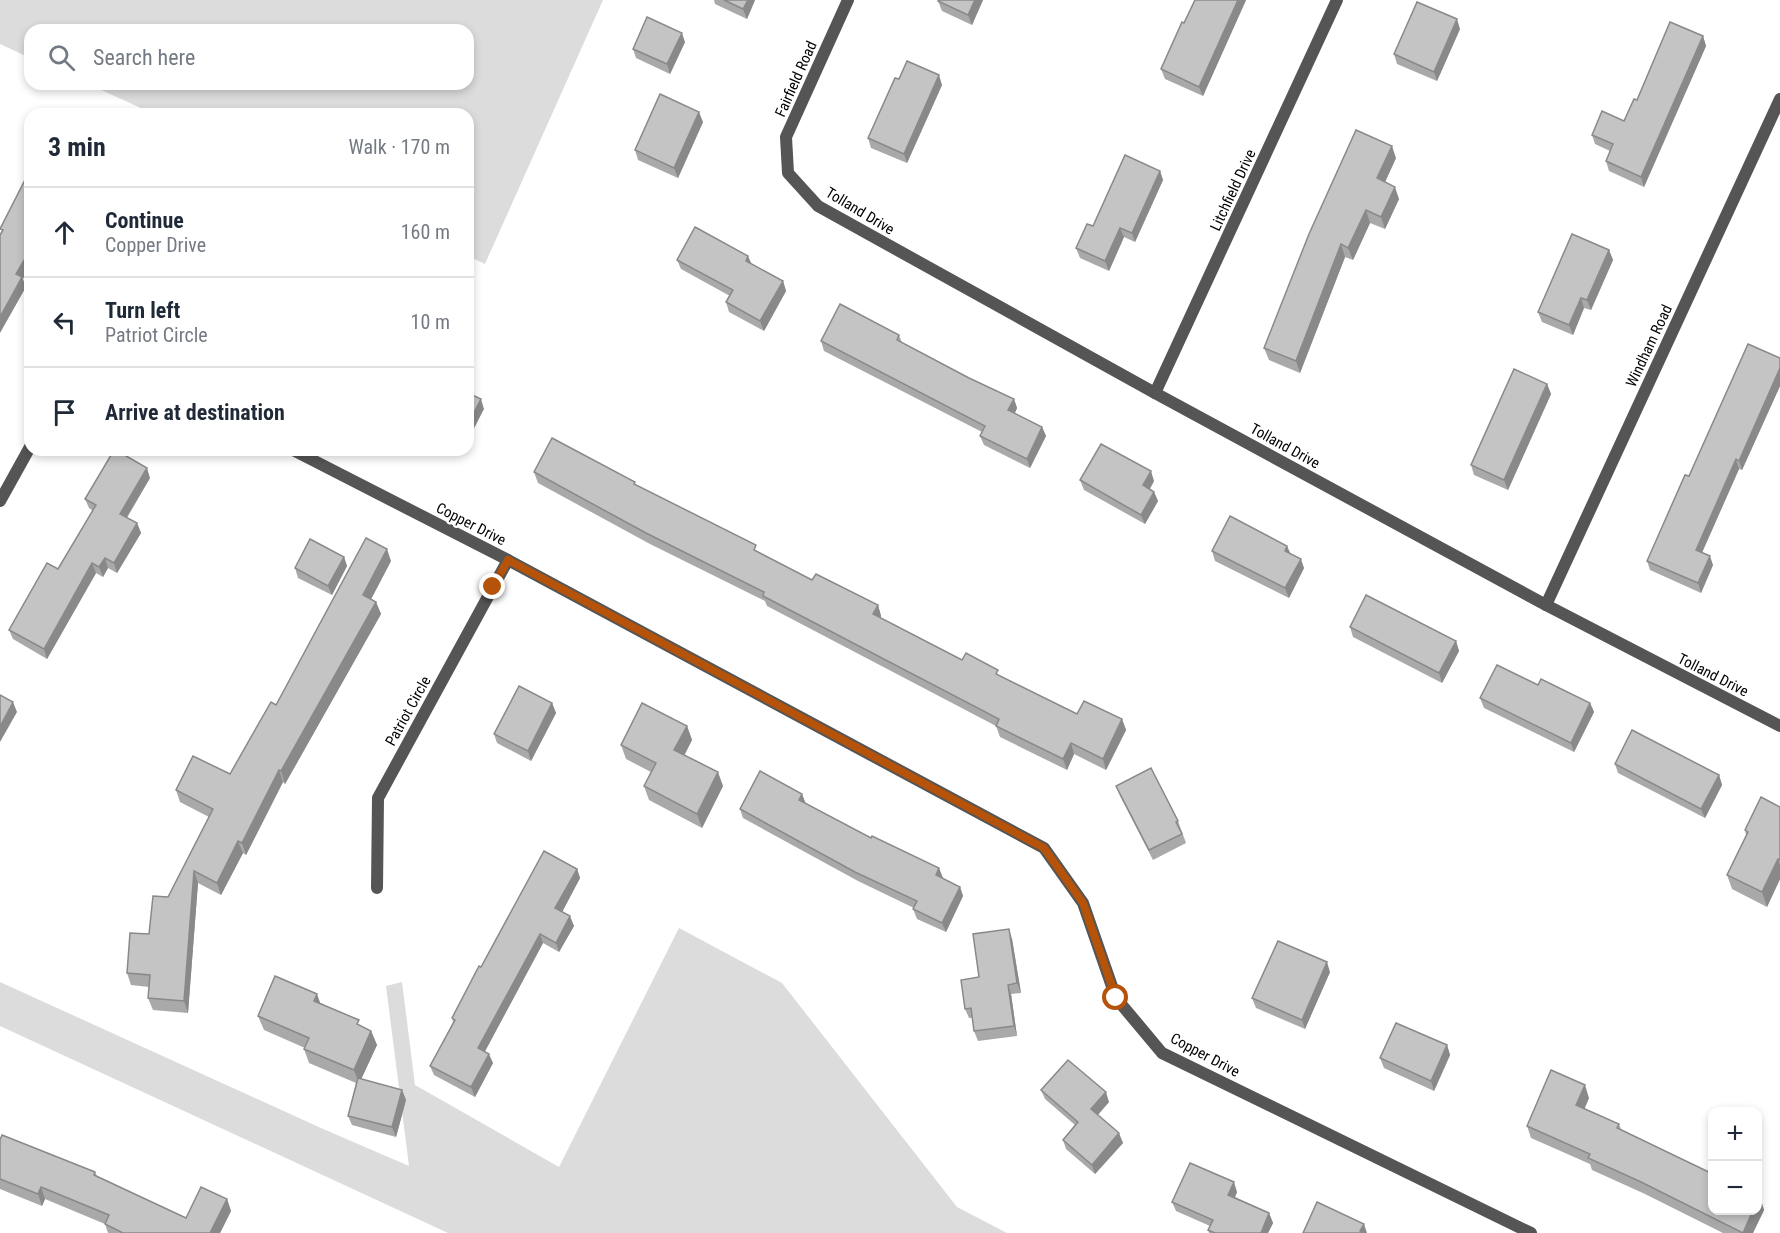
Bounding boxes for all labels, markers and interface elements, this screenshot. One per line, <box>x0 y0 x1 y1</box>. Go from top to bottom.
search box <box>24 24 474 90</box>
street label: Fairfield Road <box>771 38 821 120</box>
icon: search <box>45 41 78 74</box>
text: Search here <box>93 45 195 70</box>
text: 3 min <box>48 132 106 162</box>
text: Walk · 170 m <box>349 135 450 159</box>
street label: Litchfield Drive <box>1206 146 1260 234</box>
street label: Tolland Drive <box>822 184 898 238</box>
text: Continue <box>105 208 184 233</box>
icon: ahead <box>48 216 81 249</box>
text: 160 m <box>401 220 450 244</box>
text: Copper Drive <box>105 233 206 257</box>
text: Turn left <box>105 298 180 323</box>
street label: Windham Road <box>1622 302 1676 390</box>
icon: left <box>48 306 81 339</box>
text: 10 m <box>411 310 450 334</box>
text: Patriot Circle <box>105 323 208 347</box>
icon: arrive <box>48 396 81 429</box>
text: Arrive at destination <box>105 400 285 425</box>
street label: Tolland Drive <box>1247 420 1323 472</box>
street label: Copper Drive <box>433 499 509 549</box>
route end <box>479 573 505 599</box>
street label: Tolland Drive <box>1675 650 1751 700</box>
street label: Patriot Circle <box>381 673 435 749</box>
route start <box>1102 984 1128 1010</box>
street label: Copper Drive <box>1167 1029 1243 1081</box>
map controls <box>1708 1107 1762 1215</box>
button: + <box>1708 1107 1762 1161</box>
button: − <box>1708 1161 1762 1215</box>

